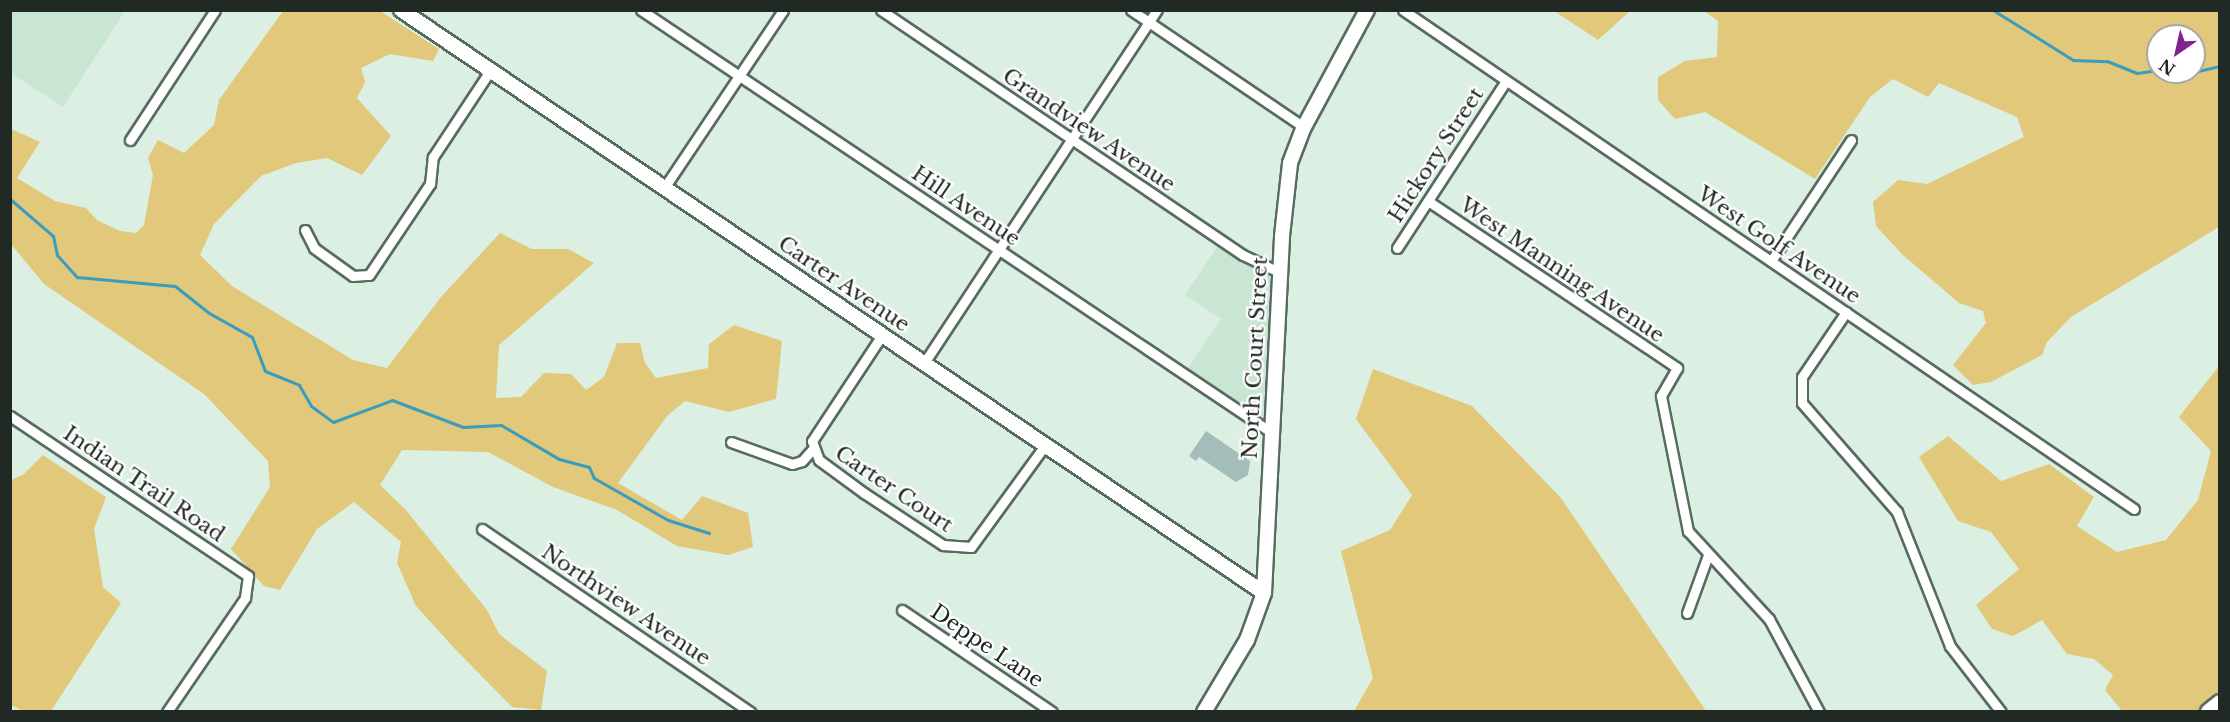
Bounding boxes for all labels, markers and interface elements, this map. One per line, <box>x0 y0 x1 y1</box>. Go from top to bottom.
north arrow <box>2146 24 2206 84</box>
text: N <box>2155 55 2179 80</box>
street label: Grandview Avenue <box>997 63 1181 197</box>
street label: Hickory Street <box>1383 83 1489 227</box>
street label: Hill Avenue <box>907 160 1025 252</box>
street label: West Golf Avenue <box>1692 181 1866 309</box>
street label: West Manning Avenue <box>1455 192 1669 348</box>
street label: Carter Avenue <box>773 230 915 338</box>
street label: North Court Street <box>1237 256 1273 460</box>
street label: Indian Trail Road <box>58 421 230 547</box>
street label: Carter Court <box>830 440 958 538</box>
street label: Northview Avenue <box>536 539 716 671</box>
street label: Deppe Lane <box>926 599 1048 693</box>

